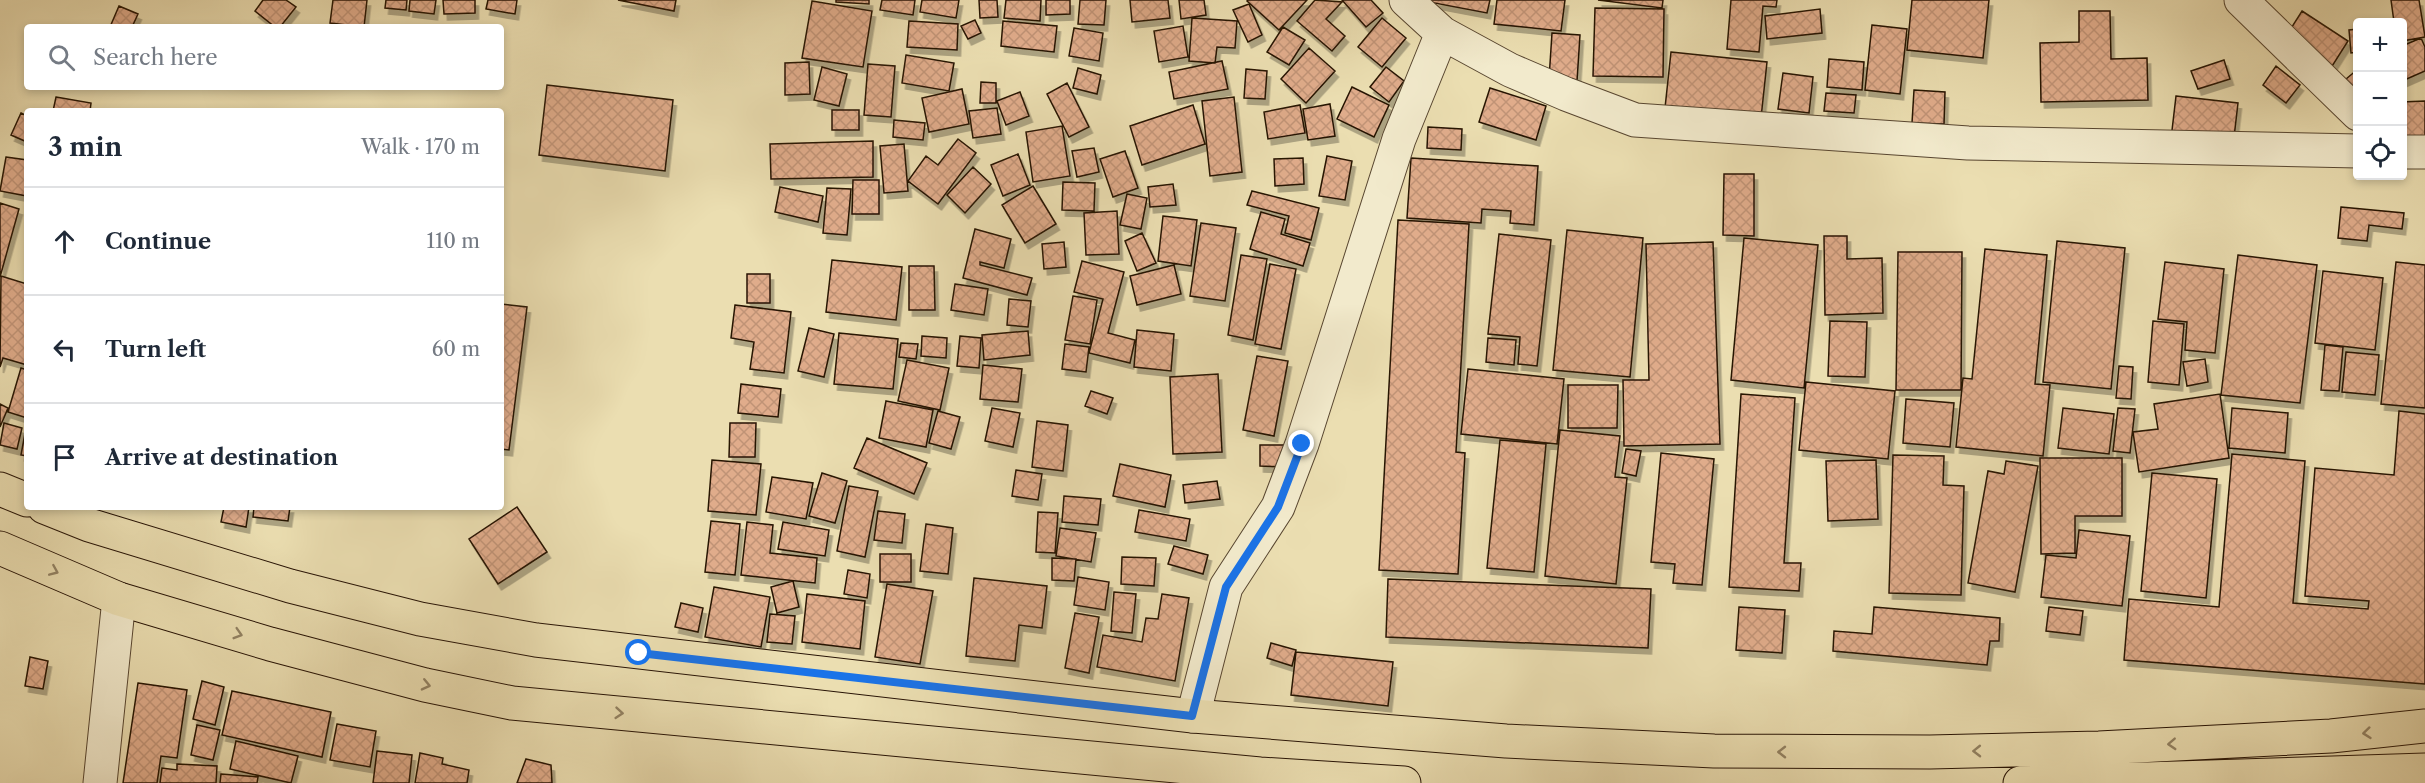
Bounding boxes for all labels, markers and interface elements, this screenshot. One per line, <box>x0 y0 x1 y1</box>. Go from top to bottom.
map controls <box>2353 18 2407 180</box>
button: + <box>2353 18 2407 72</box>
search box <box>24 24 504 90</box>
icon: search <box>45 41 78 74</box>
text: Search here <box>93 44 218 71</box>
button: − <box>2353 72 2407 126</box>
button: locate <box>2353 126 2407 180</box>
text: 3 min <box>48 131 122 163</box>
text: Walk · 170 m <box>361 135 480 159</box>
icon: ahead <box>48 225 81 258</box>
text: Continue <box>105 228 211 255</box>
text: 110 m <box>427 229 480 253</box>
icon: left <box>48 333 81 366</box>
text: Turn left <box>105 336 206 363</box>
text: 60 m <box>432 337 480 361</box>
route end <box>1288 430 1314 456</box>
icon: arrive <box>48 441 81 474</box>
text: Arrive at destination <box>105 444 338 471</box>
one-way arrow <box>47 564 58 576</box>
one-way arrow <box>232 627 243 639</box>
route start <box>625 639 651 665</box>
one-way arrow <box>421 678 431 691</box>
one-way arrow <box>614 706 623 719</box>
one-way arrow <box>2362 726 2372 739</box>
one-way arrow <box>2168 738 2177 751</box>
one-way arrow <box>1973 745 1982 757</box>
one-way arrow <box>1778 746 1787 758</box>

